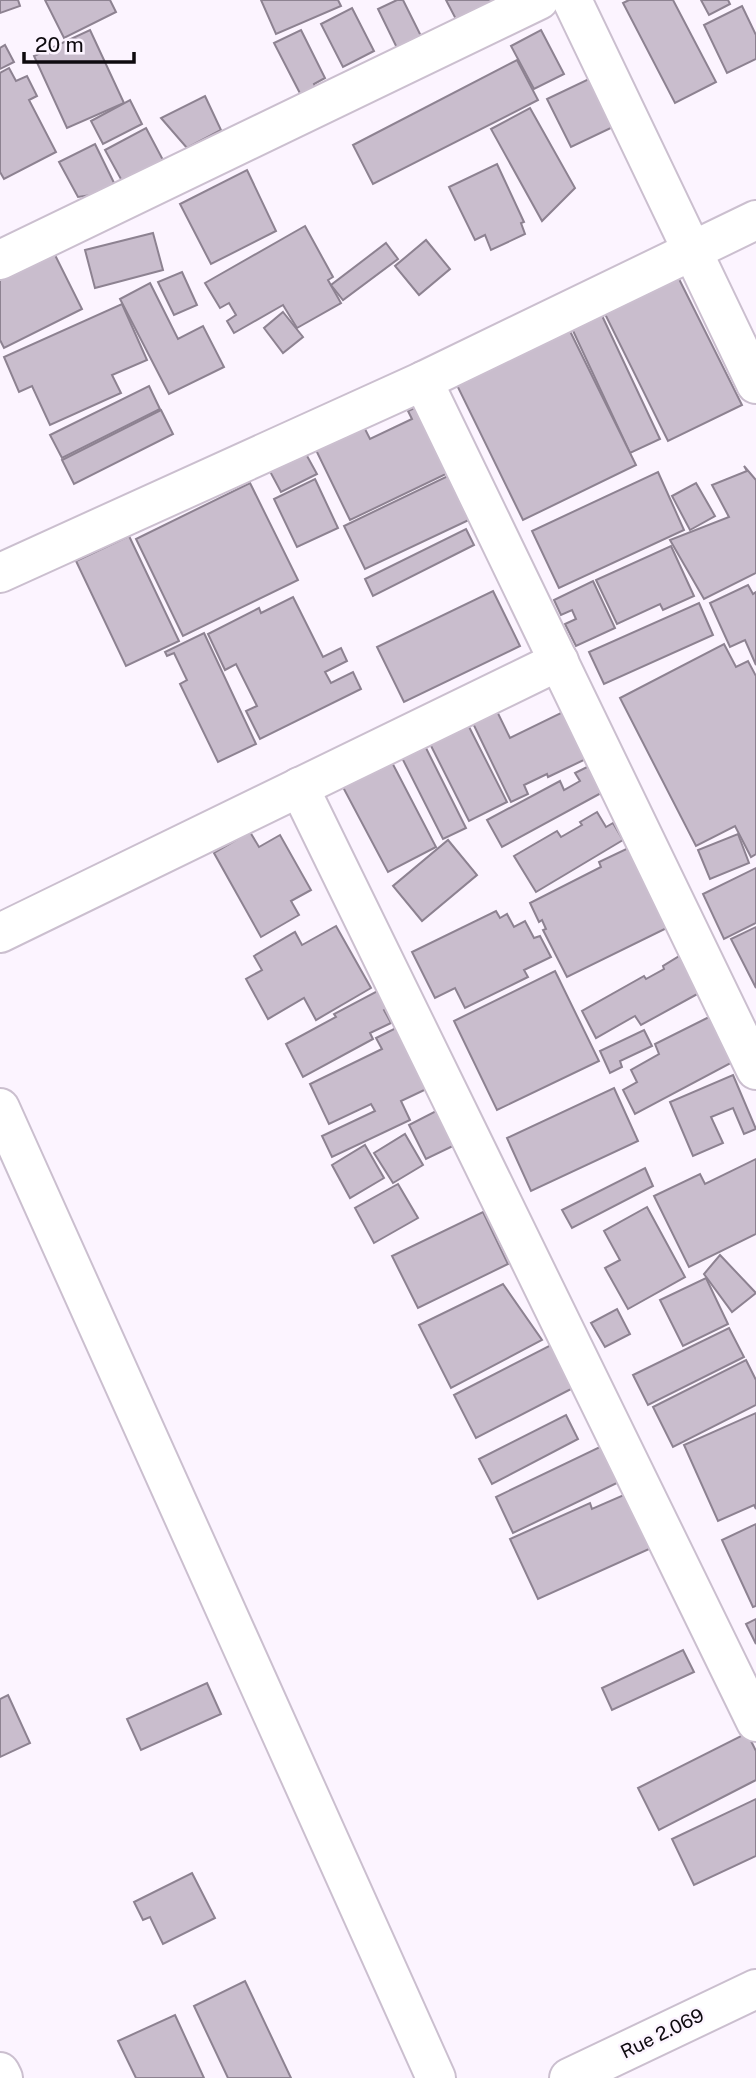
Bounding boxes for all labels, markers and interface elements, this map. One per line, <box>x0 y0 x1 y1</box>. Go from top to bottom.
scale bar <box>24 21 135 65</box>
text: 20 m <box>35 32 84 57</box>
street label: Rue 2.069 <box>617 2003 707 2063</box>

